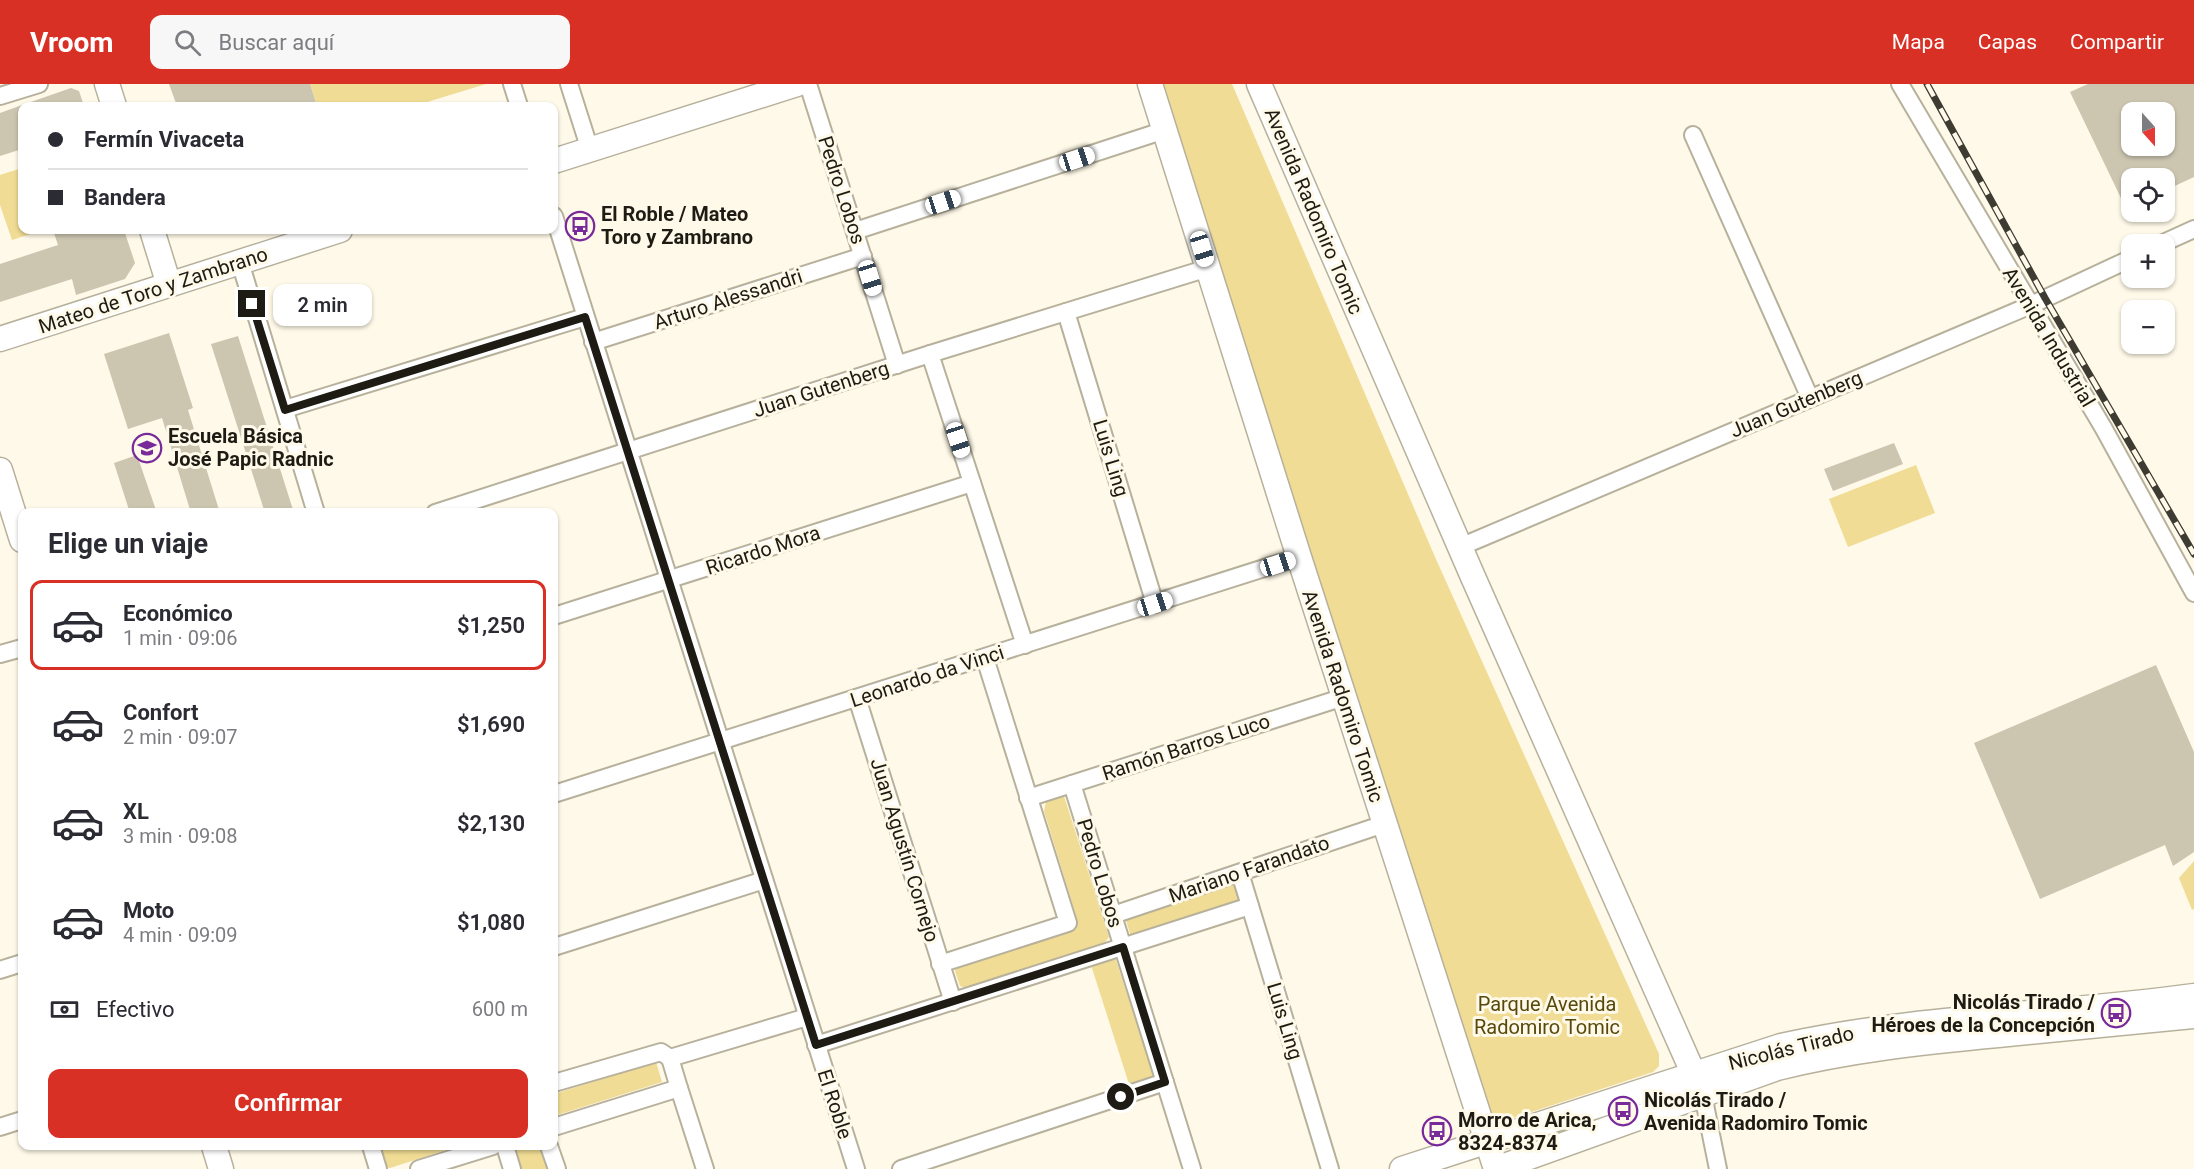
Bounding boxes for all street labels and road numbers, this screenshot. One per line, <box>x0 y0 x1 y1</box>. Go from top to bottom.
street label: Avenida Radomiro Tomic <box>1260 104 1368 318</box>
street label: Pedro Lobos <box>813 133 871 247</box>
street label: Mateo de Toro y Zambrano <box>35 242 271 338</box>
street label: Avenida Industrial <box>1998 263 2100 411</box>
street label: Arturo Alessandri <box>651 264 805 334</box>
street label: Juan Gutenberg <box>750 356 892 422</box>
street label: Juan Gutenberg <box>1726 365 1866 443</box>
street label: Luis Ling <box>1088 417 1134 499</box>
street label: Ricardo Mora <box>703 520 823 580</box>
street label: Avenida Radomiro Tomic <box>1297 587 1389 805</box>
street label: Leonardo da Vinci <box>847 640 1007 712</box>
street label: Ramón Barros Luco <box>1099 709 1273 785</box>
street label: Juan Agustín Cornejo <box>866 755 944 945</box>
street label: Pedro Lobos <box>1072 816 1128 930</box>
street label: Mariano Farandato <box>1166 830 1332 908</box>
street label: Luis Ling <box>1262 980 1308 1062</box>
street label: Nicolás Tirado <box>1726 1021 1856 1075</box>
street label: El Roble <box>813 1066 857 1142</box>

